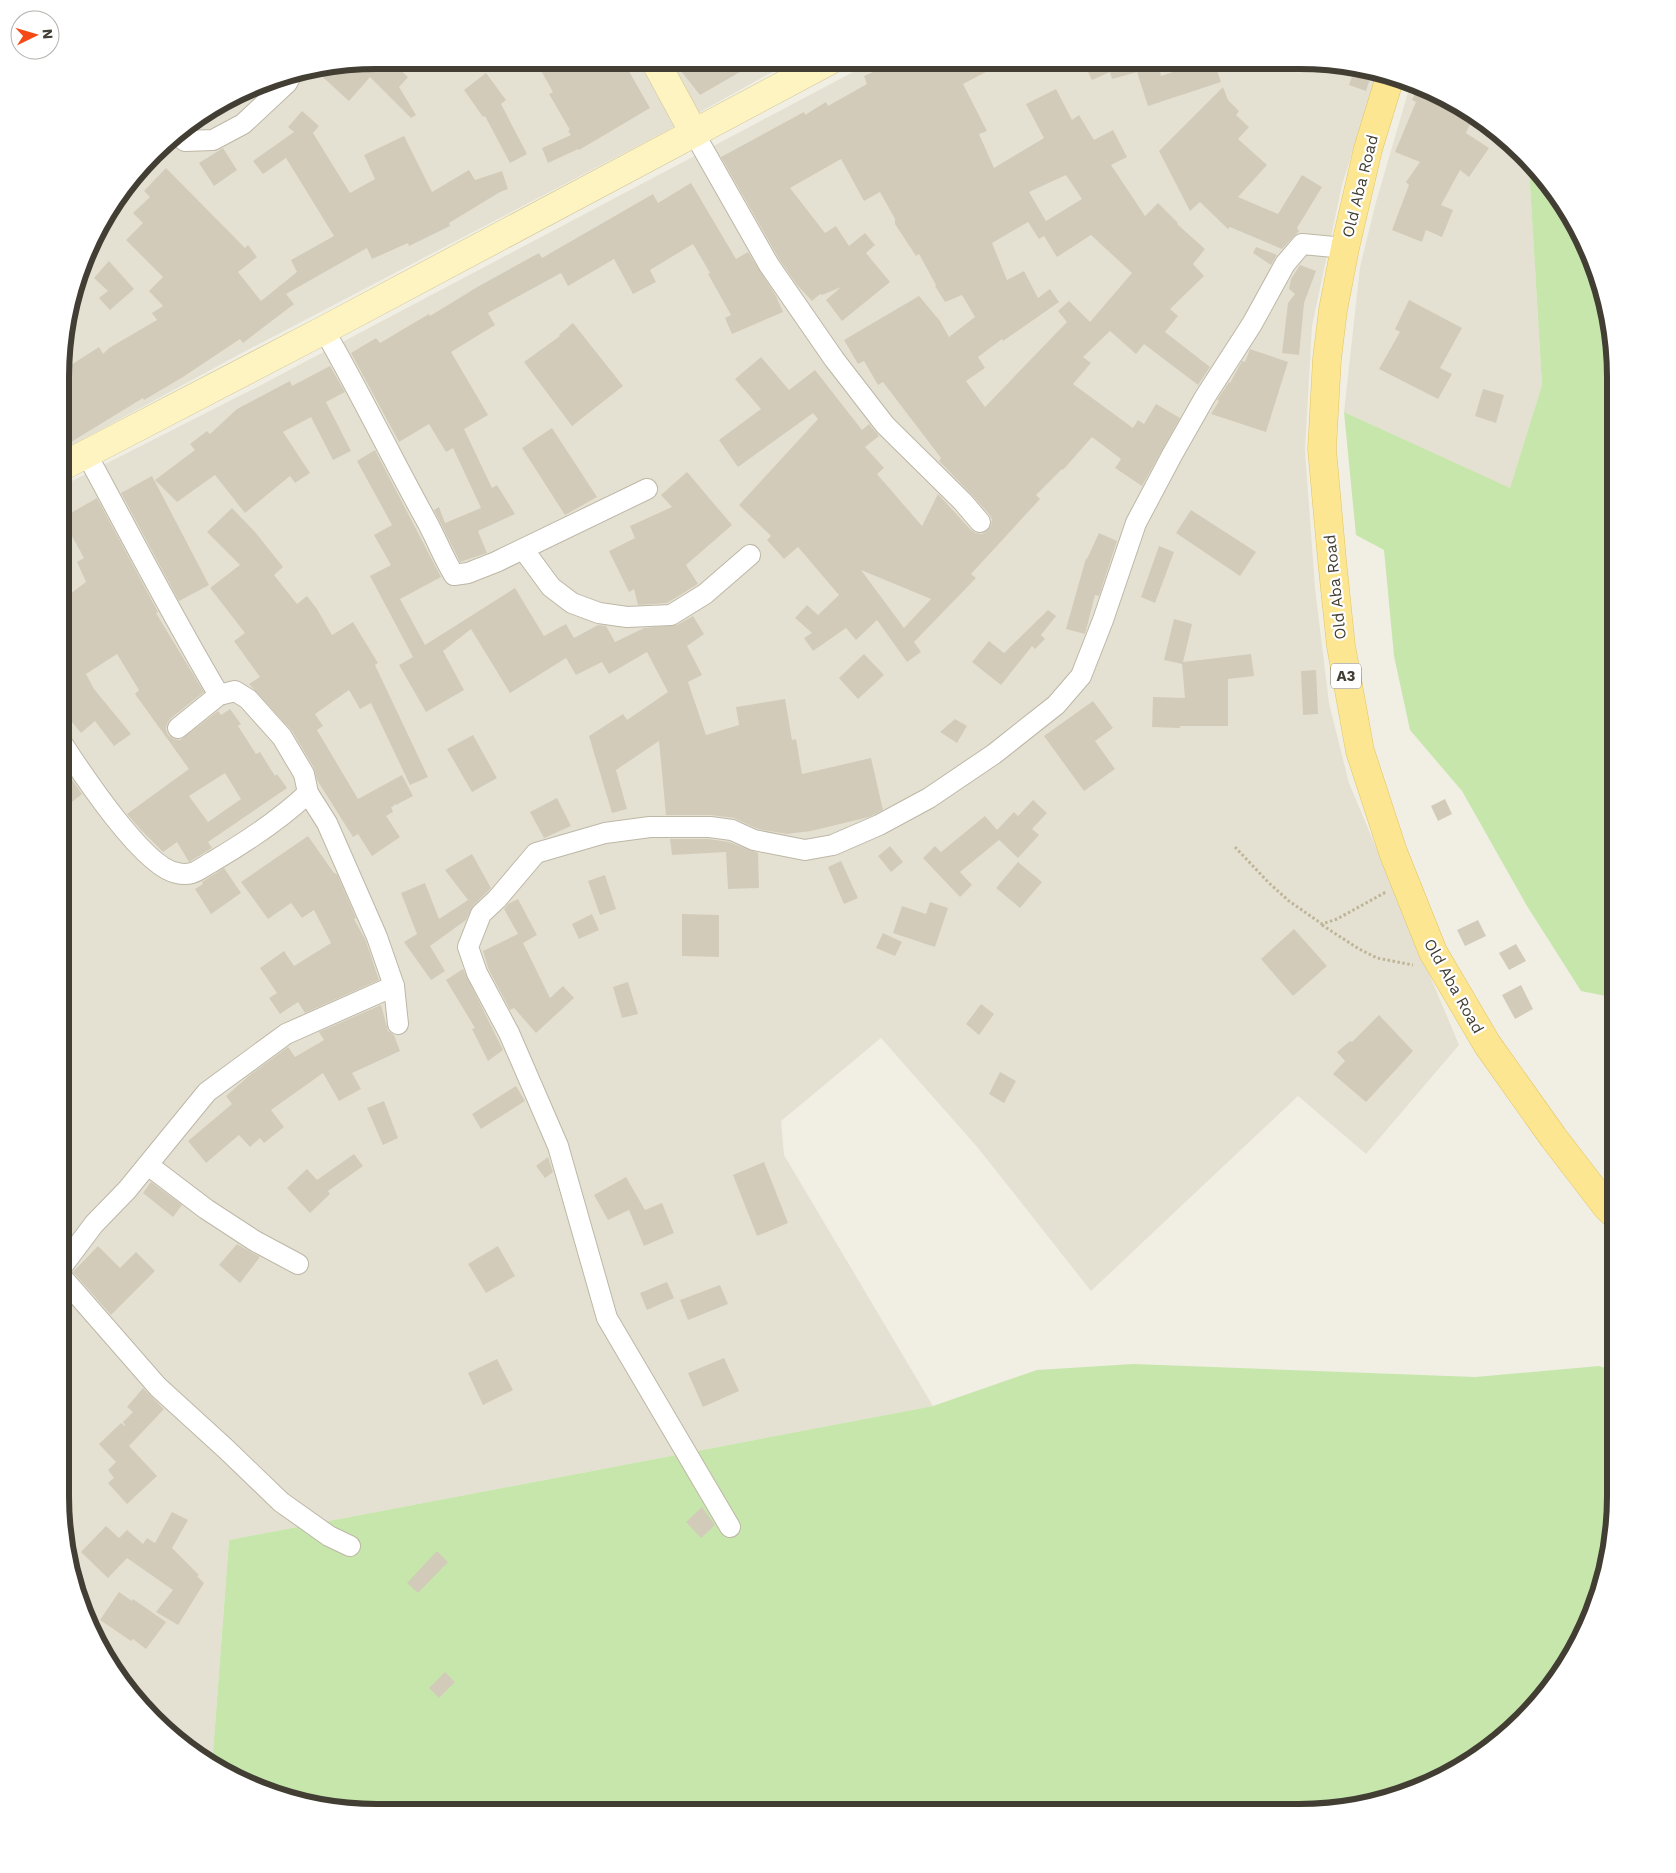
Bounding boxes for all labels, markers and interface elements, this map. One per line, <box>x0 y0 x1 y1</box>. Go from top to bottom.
north arrow <box>10 10 60 60</box>
text: N <box>40 28 56 40</box>
street label: Old Aba Road <box>1338 133 1382 239</box>
street label: Old Aba Road <box>1320 534 1350 640</box>
road number: A3 <box>1331 664 1361 688</box>
street label: Old Aba Road <box>1420 935 1488 1037</box>

